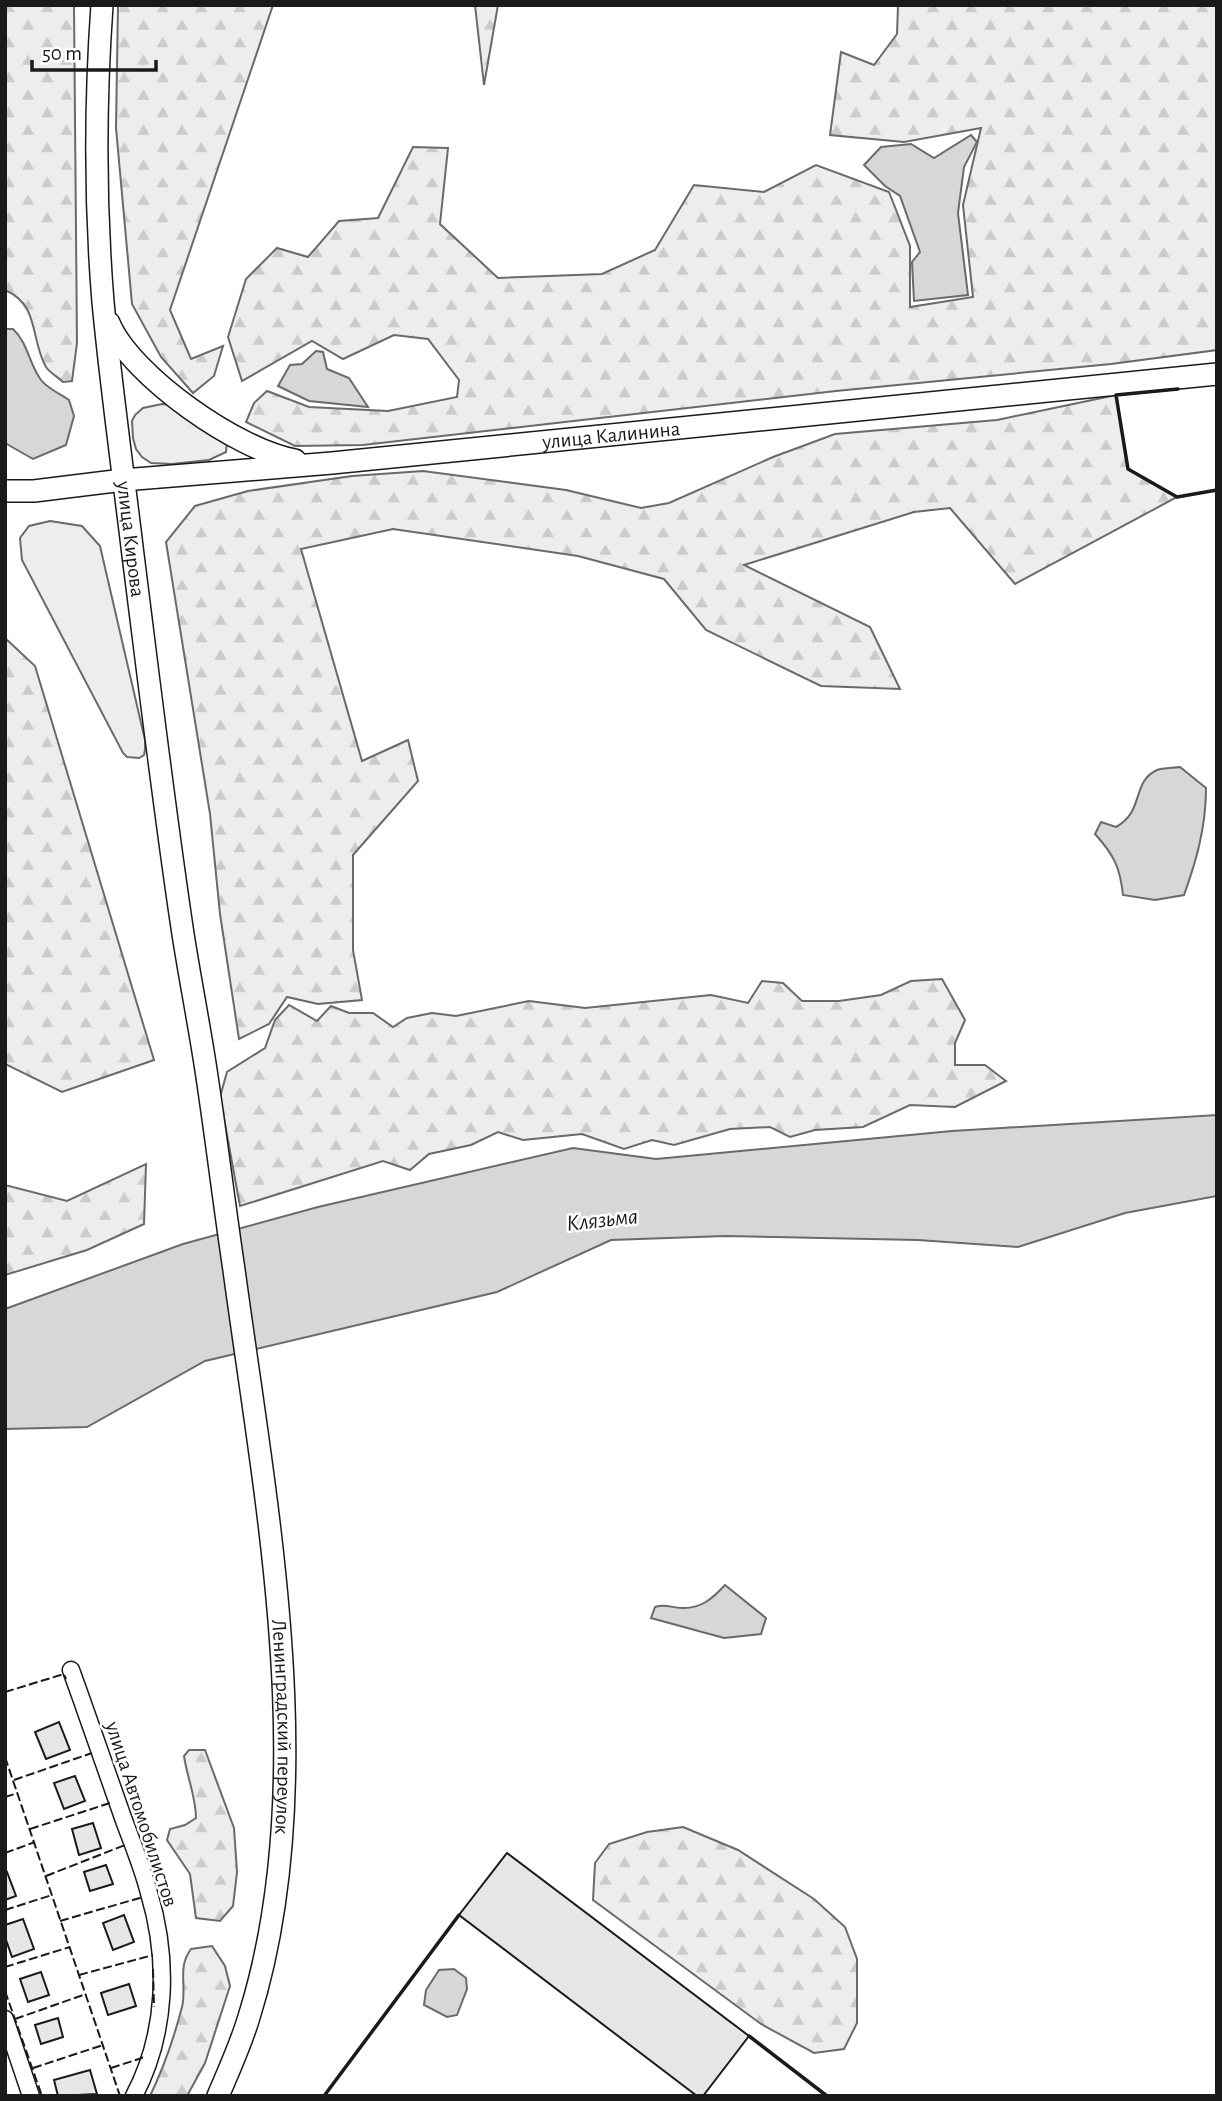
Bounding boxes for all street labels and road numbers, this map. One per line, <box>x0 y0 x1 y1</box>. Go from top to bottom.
street label: улица Калинина <box>540 418 682 453</box>
street label: улица Кирова <box>113 479 148 599</box>
street label: Ленинградский переулок <box>268 1618 295 1835</box>
street label: улица Автомобилистов <box>101 1718 181 1909</box>

